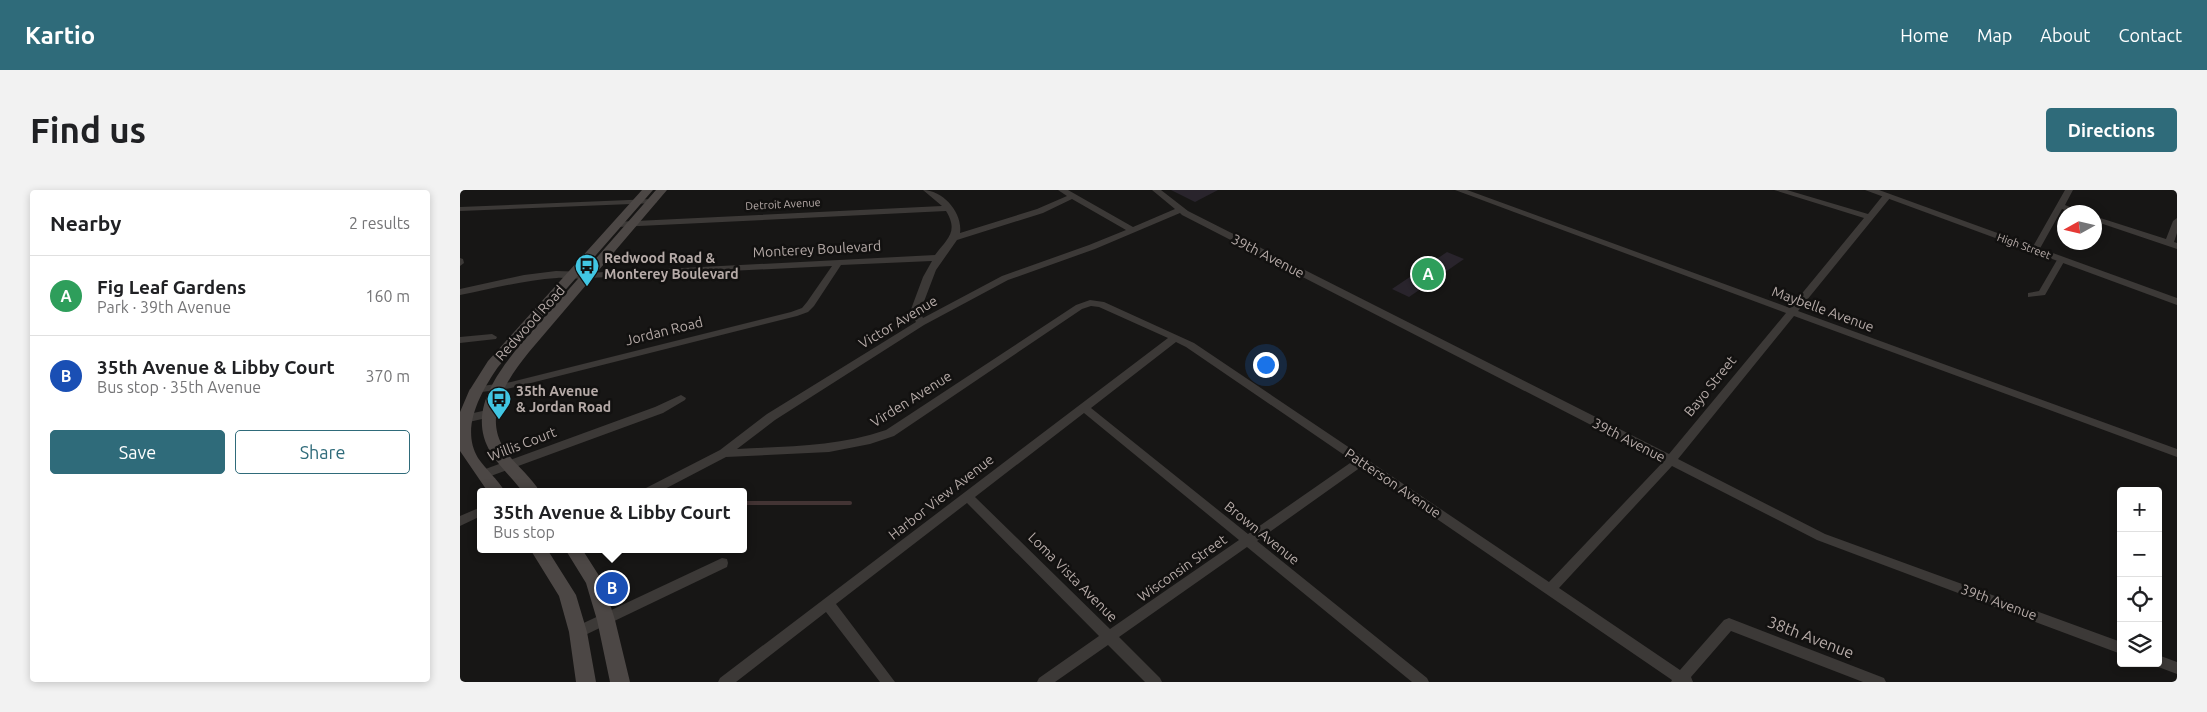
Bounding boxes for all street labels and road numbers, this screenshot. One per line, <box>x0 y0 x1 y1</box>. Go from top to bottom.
street label: Detroit Avenue <box>745 196 821 212</box>
street label: 39th Avenue <box>1229 231 1307 281</box>
street label: High Street <box>1996 231 2053 261</box>
street label: Monterey Boulevard <box>752 238 882 260</box>
street label: Redwood Road <box>492 282 568 364</box>
street label: Maybelle Avenue <box>1770 283 1876 335</box>
street label: Victor Avenue <box>856 292 940 352</box>
street label: Jordan Road <box>624 314 704 348</box>
street label: Bayo Street <box>1681 352 1740 420</box>
street label: Virden Avenue <box>868 368 954 430</box>
street label: 39th Avenue <box>1590 415 1668 465</box>
street label: Willis Court <box>485 423 559 464</box>
street label: Patterson Avenue <box>1342 445 1444 521</box>
street label: Harbor View Avenue <box>885 451 997 543</box>
street label: Brown Avenue <box>1221 498 1303 568</box>
street label: Loma Vista Avenue <box>1025 529 1121 625</box>
street label: Wisconsin Street <box>1134 531 1230 605</box>
street label: 39th Avenue <box>1959 581 2039 623</box>
street label: 38th Avenue <box>1765 612 1857 662</box>

